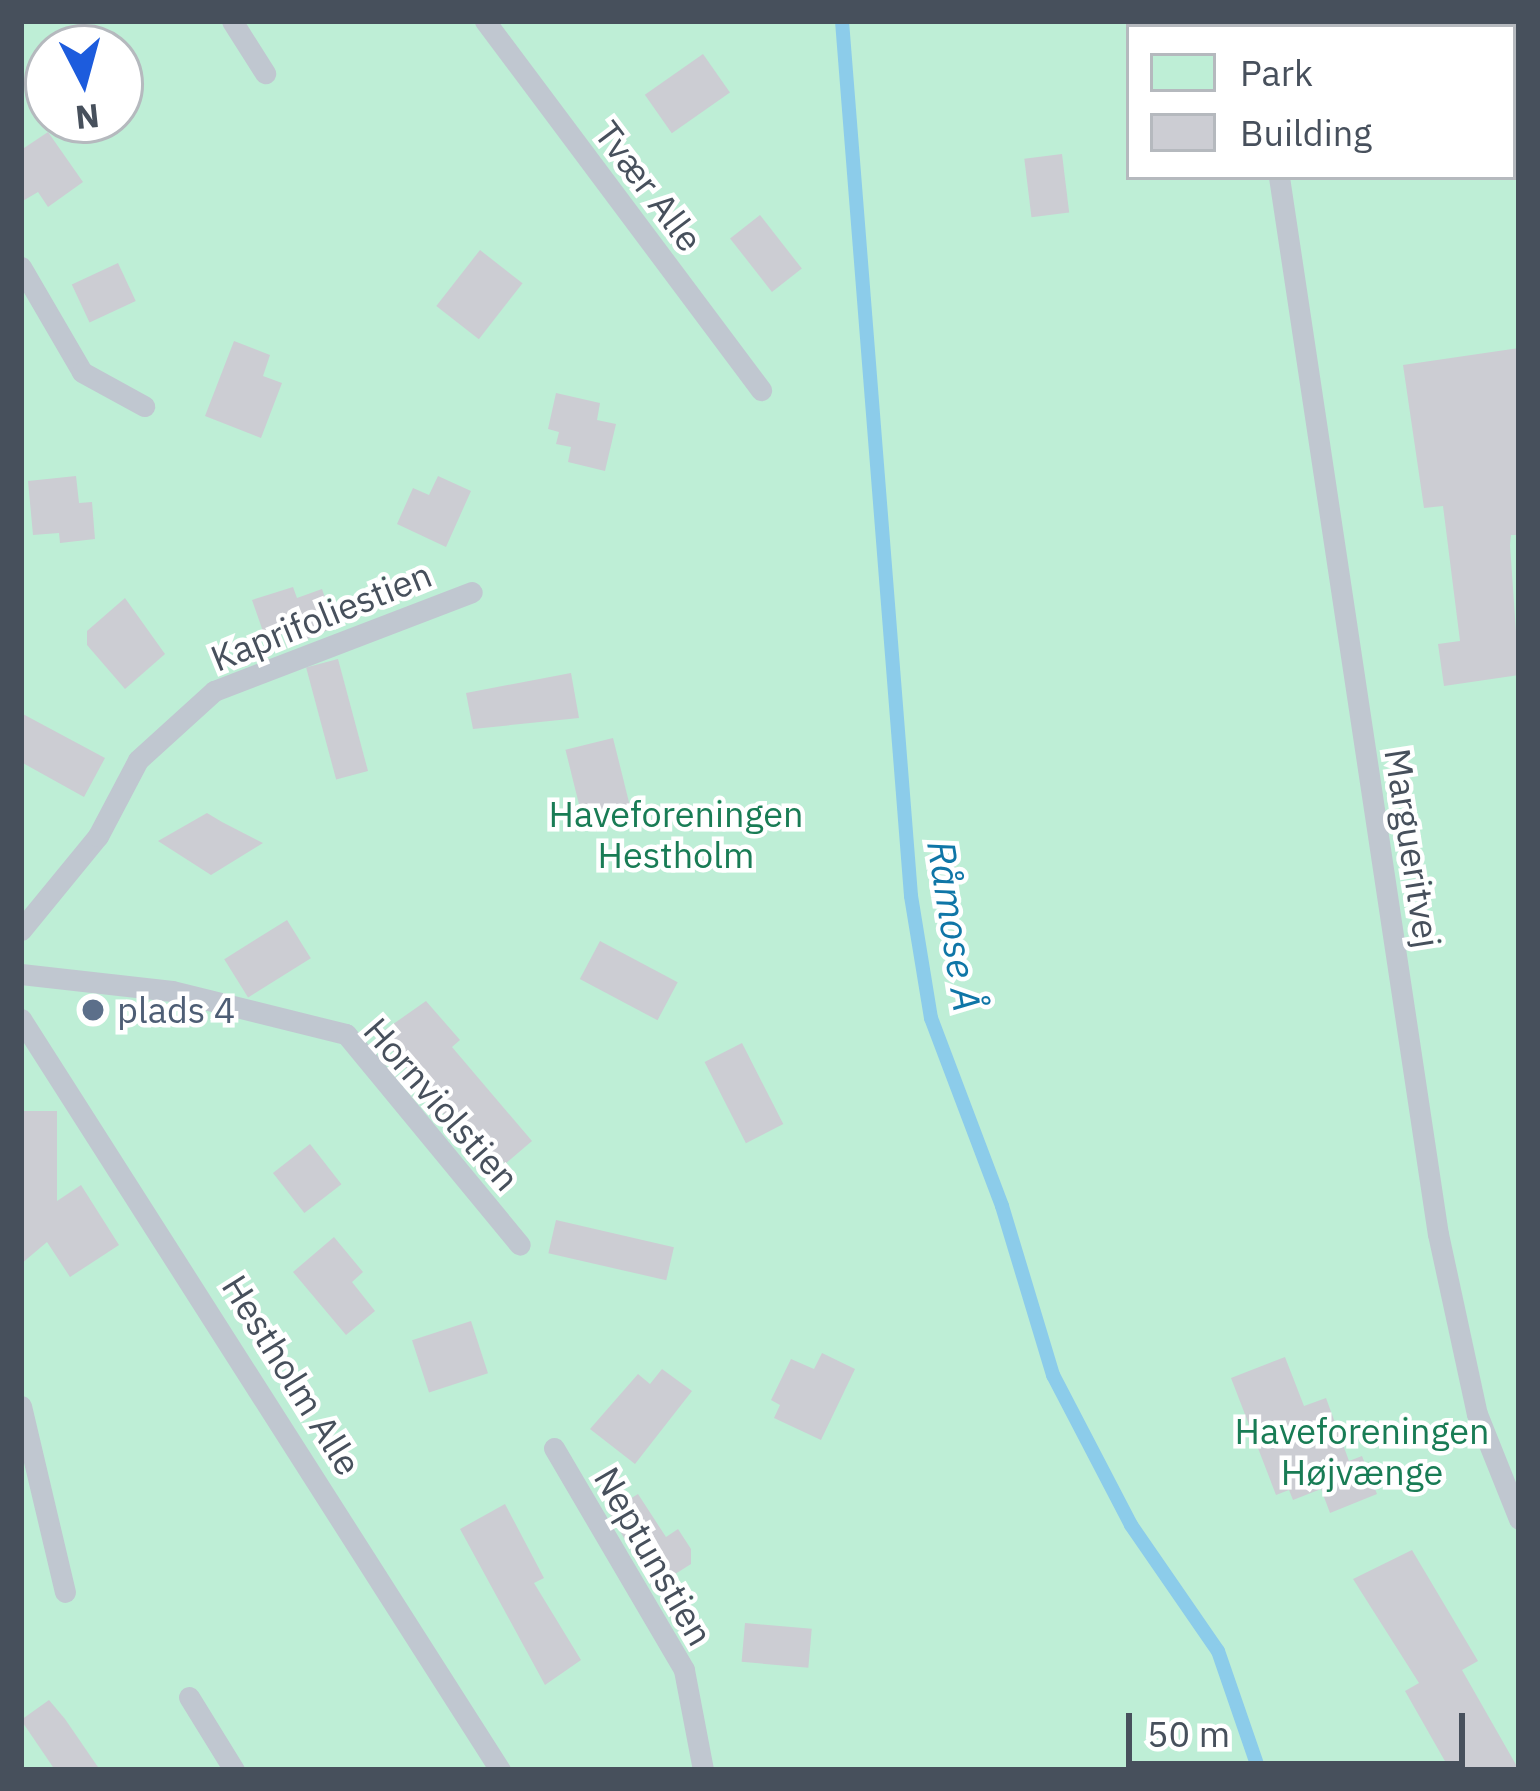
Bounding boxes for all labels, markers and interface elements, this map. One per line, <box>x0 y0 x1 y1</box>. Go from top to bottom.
north arrow <box>24 24 144 144</box>
legend <box>1126 24 1516 180</box>
text: Park <box>1240 49 1313 96</box>
text: N <box>73 95 102 140</box>
text: Building <box>1240 109 1372 156</box>
street label: Tvær Alle <box>586 112 712 260</box>
street label: Kaprifoliestien <box>204 552 438 680</box>
street label: Margueritvej <box>1376 745 1450 951</box>
park label: Haveforeningen Hestholm <box>549 791 803 876</box>
water label: Råmose Å <box>917 837 991 1015</box>
place label: plads 4 <box>117 988 235 1032</box>
marker: plads 4 <box>80 997 106 1023</box>
street label: Hornviolstien <box>355 1009 529 1199</box>
street label: Hestholm Alle <box>213 1267 371 1483</box>
park label: Haveforeningen Højvænge <box>1235 1408 1489 1493</box>
street label: Neptunstien <box>586 1459 722 1653</box>
scale bar <box>1132 1689 1471 1763</box>
text: 50 m <box>1147 1710 1230 1757</box>

